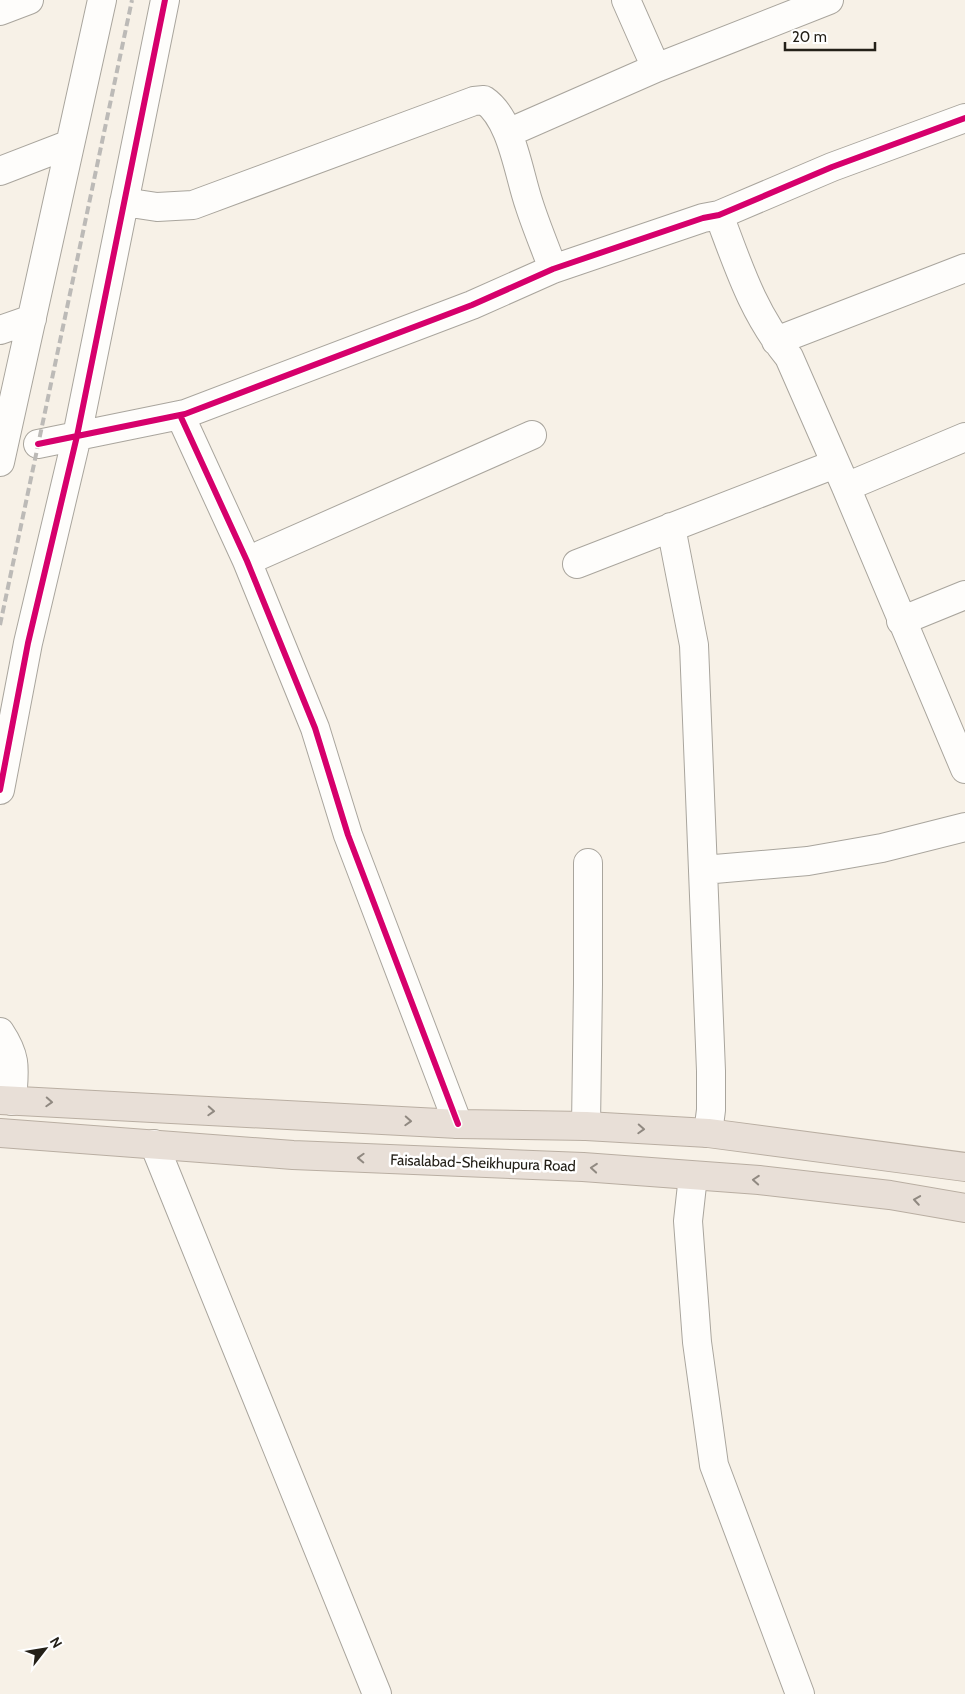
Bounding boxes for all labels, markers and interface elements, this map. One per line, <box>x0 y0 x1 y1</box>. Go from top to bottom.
scale bar <box>785 20 875 52</box>
text: 20 m <box>792 28 827 46</box>
one-way arrow <box>45 1097 53 1108</box>
one-way arrow <box>207 1105 215 1116</box>
one-way arrow <box>404 1116 412 1127</box>
one-way arrow <box>637 1123 645 1134</box>
street label: Faisalabad-Sheikhupura Road <box>390 1151 576 1175</box>
one-way arrow <box>357 1152 365 1163</box>
one-way arrow <box>589 1163 597 1174</box>
one-way arrow <box>751 1174 759 1185</box>
one-way arrow <box>913 1195 921 1205</box>
north arrow <box>20 1624 70 1674</box>
text: N <box>46 1633 66 1651</box>

